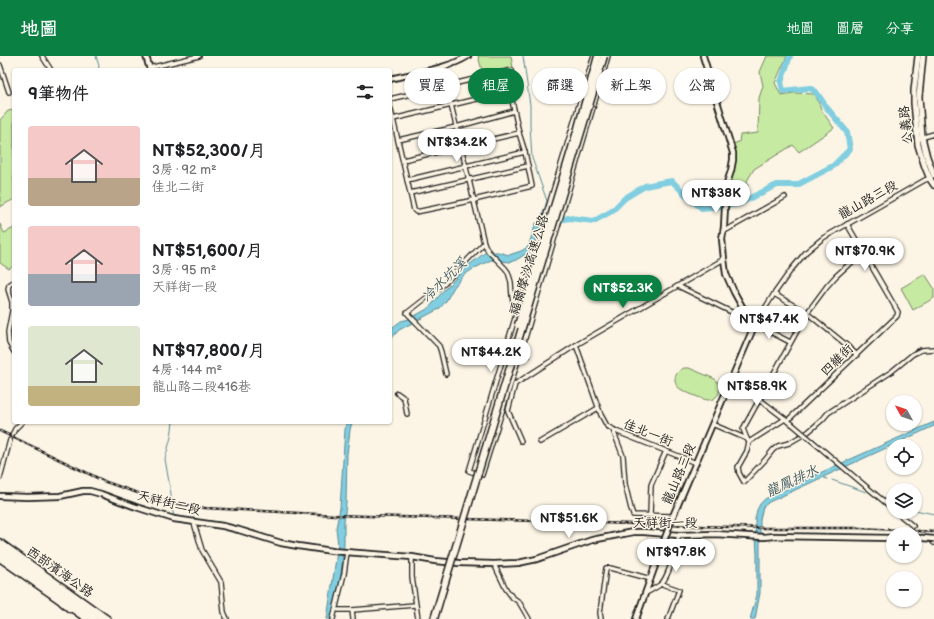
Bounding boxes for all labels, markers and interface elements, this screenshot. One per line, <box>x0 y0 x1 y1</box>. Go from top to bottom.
text: 地圖 <box>20 18 58 41</box>
text: 地圖 <box>786 20 814 37</box>
text: 圖層 <box>836 20 864 37</box>
text: 分享 <box>886 20 914 37</box>
chip: 買屋 <box>404 68 460 104</box>
chip: 租屋 <box>468 68 524 104</box>
chip: 篩選 <box>532 68 588 104</box>
chip: 新上架 <box>596 68 666 104</box>
chip: 公寓 <box>674 68 730 104</box>
icon: filters <box>354 81 376 103</box>
text: 9筆物件 <box>28 84 89 104</box>
street label: 公義路 <box>896 105 916 145</box>
pin: NT$34.2K <box>416 129 498 163</box>
text: NT$34.2K <box>427 134 487 150</box>
text: NT$52,300/月 <box>152 141 266 161</box>
icon: home <box>60 142 108 190</box>
text: 3房 · 92 m² <box>152 162 217 178</box>
street label: 龍山路三段 <box>836 177 900 223</box>
text: 佳北二街 <box>152 179 204 195</box>
pin: NT$38K <box>683 180 749 214</box>
text: NT$38K <box>691 185 741 201</box>
street label: 福爾摩沙高速公路 <box>506 213 552 317</box>
pin: NT$70.9K <box>824 238 906 272</box>
text: NT$51,600/月 <box>152 241 263 261</box>
icon: home <box>60 242 108 290</box>
text: NT$70.9K <box>835 243 895 259</box>
water label: 冷水坑溪 <box>418 254 471 306</box>
text: 3房 · 95 m² <box>152 262 216 278</box>
pin: NT$52.3K <box>582 275 664 309</box>
text: 天祥街一段 <box>152 279 217 295</box>
text: NT$52.3K <box>593 280 653 296</box>
pin: NT$47.4K <box>728 306 810 340</box>
text: NT$47.4K <box>739 311 799 327</box>
pin: NT$44.2K <box>450 339 532 373</box>
text: NT$97,800/月 <box>152 341 265 361</box>
street label: 四維街 <box>817 341 857 379</box>
icon: home <box>60 342 108 390</box>
text: NT$44.2K <box>461 344 521 360</box>
text: 4房 · 144 m² <box>152 362 222 378</box>
pin: NT$58.9K <box>716 373 798 407</box>
text: NT$58.9K <box>727 378 787 394</box>
text: 龍山路二段416巷 <box>152 379 251 395</box>
north arrow <box>886 395 922 431</box>
map controls <box>886 395 922 607</box>
street label: 佳北一街 <box>621 416 675 450</box>
button: locate <box>886 439 922 475</box>
street label: 龍山路三段 <box>659 441 699 507</box>
water label: 龍鳳排水 <box>763 461 822 501</box>
button: layers <box>886 483 922 519</box>
street label: 天祥街二段 <box>136 487 202 519</box>
pin: NT$51.6K <box>528 505 610 539</box>
text: NT$51.6K <box>540 510 598 526</box>
street label: 天祥街一段 <box>632 515 698 531</box>
button: + <box>886 527 922 563</box>
pin: NT$97.8K <box>635 539 717 573</box>
street label: 西部濱海公路 <box>23 543 97 601</box>
text: NT$97.8K <box>646 544 706 560</box>
button: − <box>886 571 922 607</box>

